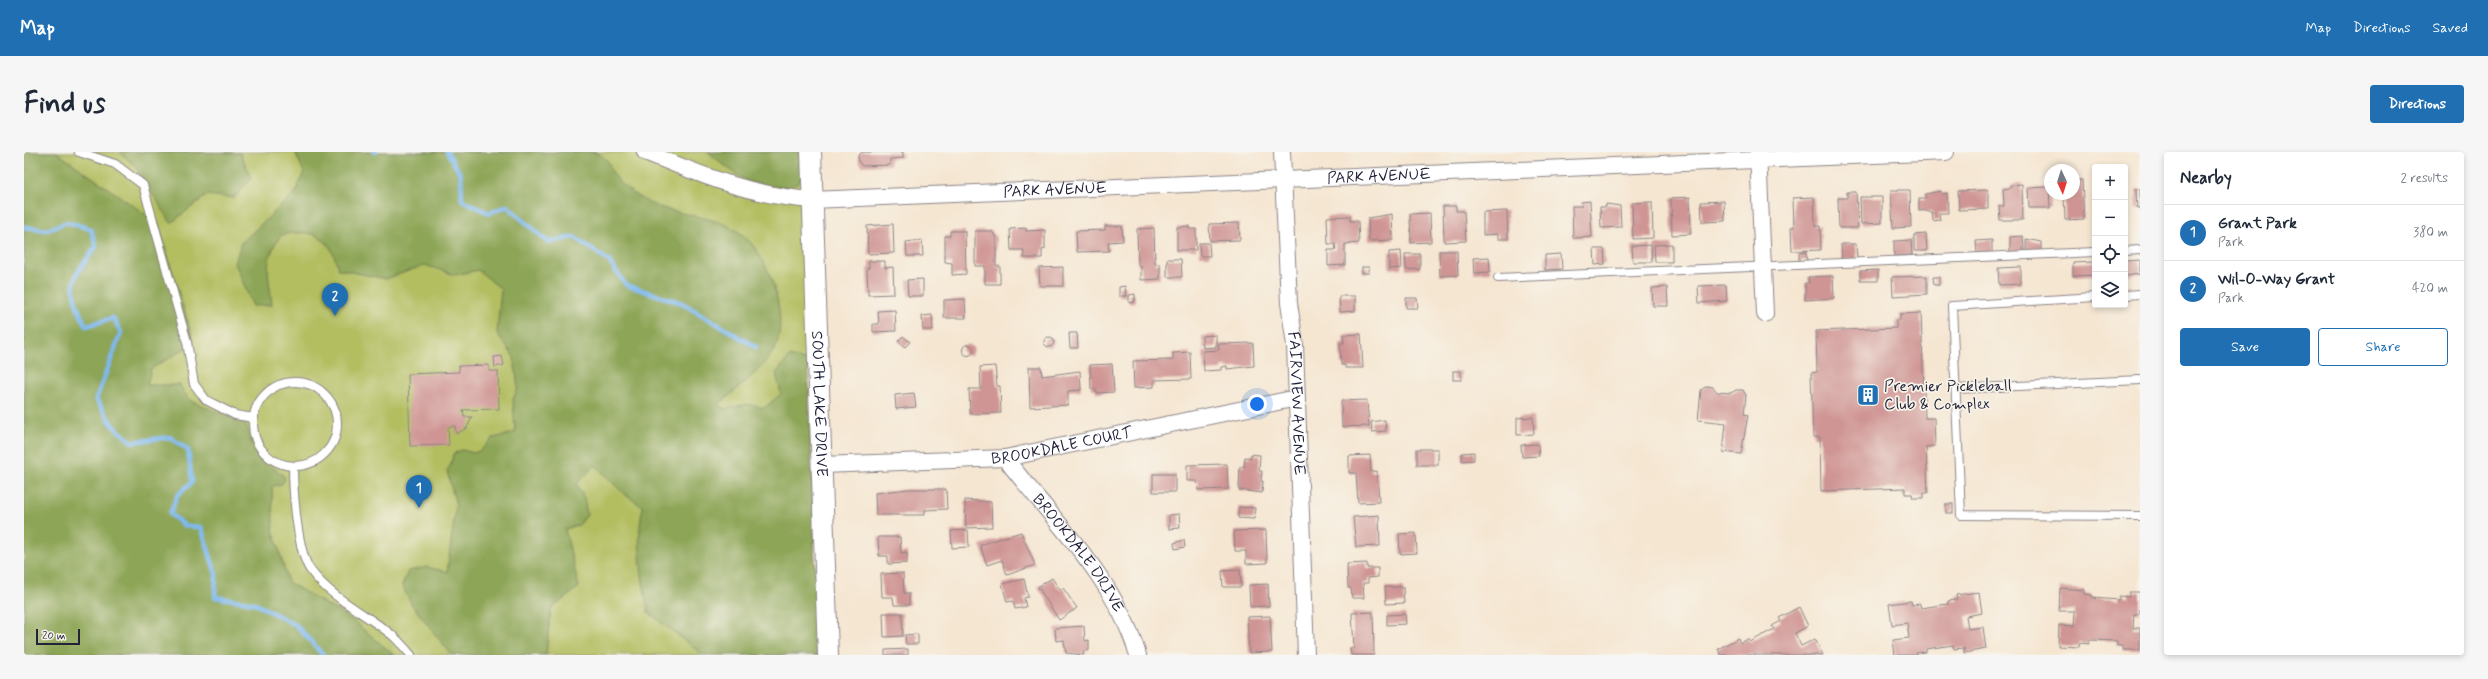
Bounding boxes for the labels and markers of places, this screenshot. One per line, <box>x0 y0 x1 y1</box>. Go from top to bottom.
pin: 2 <box>322 283 348 316</box>
place label: Premier Pickleball Club & Complex <box>1884 376 2012 415</box>
building icon: Premier Pickleball Club & Complex <box>1855 382 1881 408</box>
pin: 1 <box>406 475 432 508</box>

